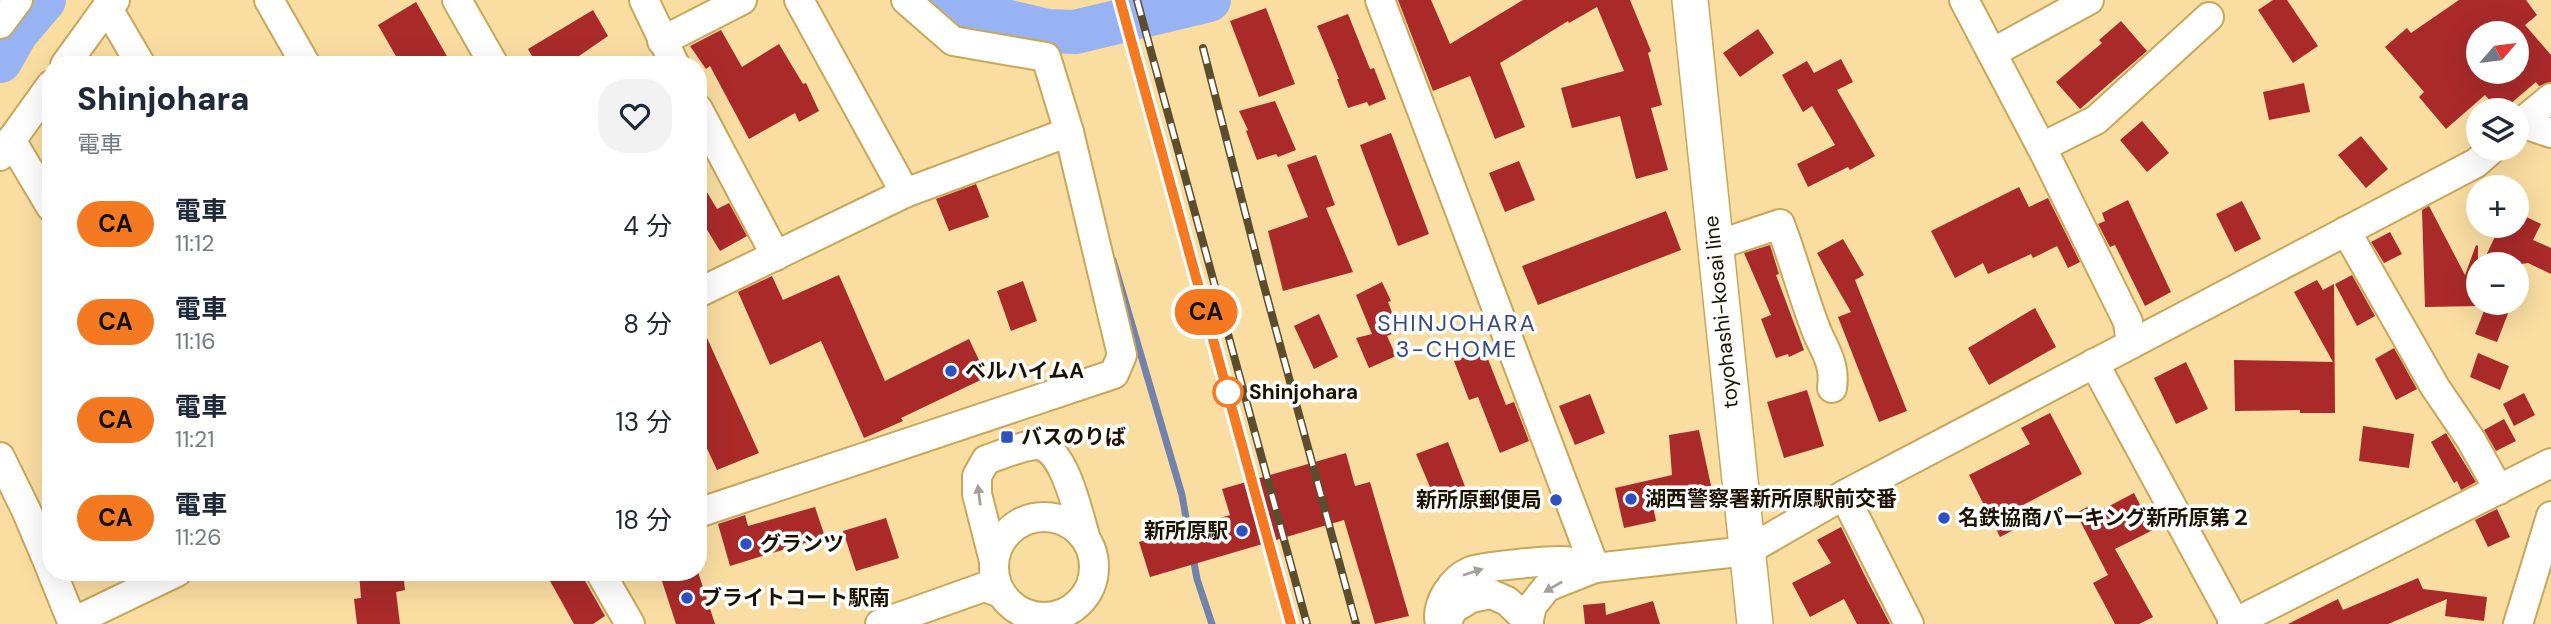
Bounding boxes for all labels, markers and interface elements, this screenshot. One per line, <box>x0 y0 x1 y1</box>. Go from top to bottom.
north arrow <box>2466 21 2529 84</box>
map controls <box>2466 21 2529 315</box>
text: Shinjohara <box>77 77 250 120</box>
button: heart <box>598 79 672 153</box>
button: layers <box>2466 98 2529 161</box>
text: 電車 <box>77 129 123 159</box>
button: + <box>2466 175 2529 238</box>
text: 電車 <box>175 194 227 228</box>
text: CA <box>98 208 133 239</box>
text: 4 分 <box>623 209 672 243</box>
street label: toyohashi-kosai line <box>1697 214 1745 410</box>
text: 11:12 <box>175 228 214 258</box>
button: − <box>2466 252 2529 315</box>
line badge: CA <box>1174 289 1238 335</box>
text: 電車 <box>175 292 227 326</box>
text: CA <box>1189 296 1223 327</box>
text: CA <box>98 306 133 337</box>
text: 8 分 <box>623 307 672 341</box>
district label: SHINJOHARA 3-CHOME <box>1377 308 1537 364</box>
text: 11:16 <box>175 326 216 356</box>
place label: ベルハイムA <box>965 357 1084 385</box>
marker: ベルハイムA <box>943 363 959 379</box>
marker: Shinjohara <box>1213 377 1243 407</box>
place label: Shinjohara <box>1249 378 1358 406</box>
text: 電車 <box>175 390 227 424</box>
text: CA <box>98 404 133 435</box>
text: 13 分 <box>616 405 672 439</box>
place label: バスのりば <box>1021 423 1126 451</box>
text: 11:21 <box>175 424 214 454</box>
marker: バスのりば <box>999 429 1015 445</box>
one-way arrow <box>973 484 984 506</box>
place label: 湖西警察署新所原駅前交番 <box>1645 485 1897 513</box>
place label: 新所原郵便局 <box>1416 486 1542 514</box>
text: 電車 <box>175 488 227 522</box>
marker: 湖西警察署新所原駅前交番 <box>1623 491 1639 507</box>
marker: 新所原郵便局 <box>1548 492 1564 508</box>
text: CA <box>98 502 133 533</box>
text: 18 分 <box>615 503 672 537</box>
place label: 名鉄協商パーキング新所原第２ <box>1958 504 2251 532</box>
marker: 名鉄協商パーキング新所原第２ <box>1936 510 1952 526</box>
place label: 新所原駅 <box>1144 517 1228 545</box>
text: 11:26 <box>175 522 222 552</box>
marker: 新所原駅 <box>1234 523 1250 539</box>
place label: グランツ <box>760 530 844 558</box>
marker: グランツ <box>738 536 754 552</box>
one-way arrow <box>1463 567 1484 577</box>
one-way arrow <box>1543 581 1562 593</box>
place label: ブライトコート駅南 <box>701 584 890 612</box>
marker: ブライトコート駅南 <box>679 590 695 606</box>

